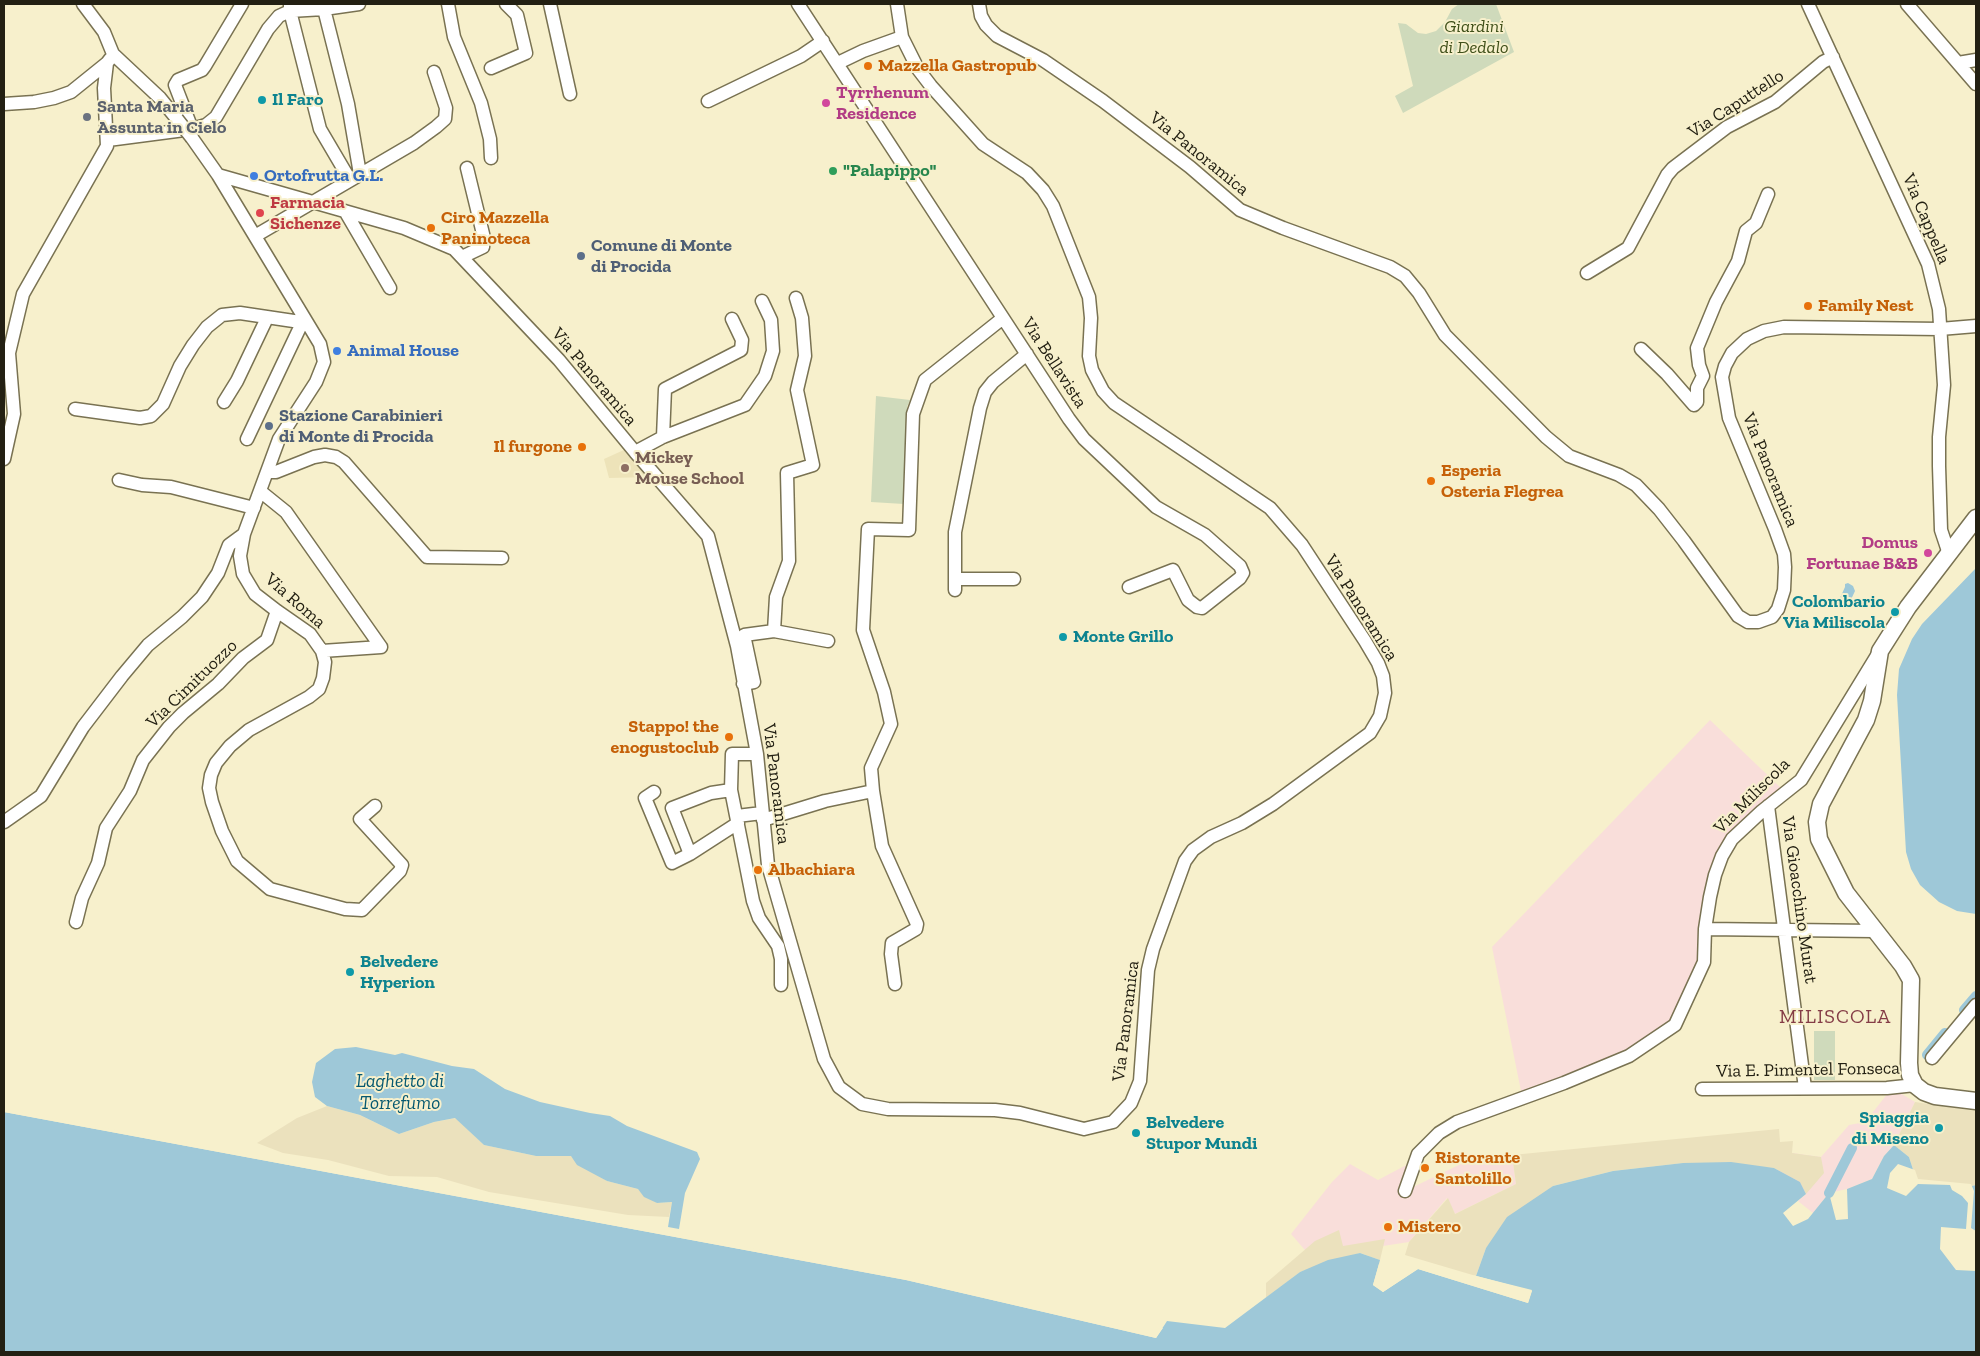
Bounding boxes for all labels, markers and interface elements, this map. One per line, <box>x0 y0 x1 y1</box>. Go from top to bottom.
park label: Giardini di Dedalo <box>1439 16 1509 58</box>
place label: Mazzella Gastropub <box>878 55 1037 77</box>
marker: Mazzella Gastropub <box>862 60 874 72</box>
street label: Via Caputtello <box>1684 65 1788 143</box>
place label: Tyrrhenum Residence <box>836 82 929 125</box>
place label: Il Faro <box>272 89 323 111</box>
marker: Il Faro <box>256 94 268 106</box>
place label: Santa Maria Assunta in Cielo <box>97 96 226 138</box>
marker: Tyrrhenum Residence <box>820 97 832 109</box>
street label: Via Panoramica <box>1145 107 1253 201</box>
marker: Santa Maria Assunta in Cielo <box>81 111 93 123</box>
place label: "Palapippo" <box>843 160 936 182</box>
place label: Ortofrutta G.L. <box>264 165 383 187</box>
marker: "Palapippo" <box>827 165 839 177</box>
marker: Ortofrutta G.L. <box>248 170 260 182</box>
street label: Via Cappella <box>1897 171 1955 267</box>
place label: Farmacia Sichenze <box>270 192 345 234</box>
marker: Farmacia Sichenze <box>254 207 266 219</box>
place label: Ciro Mazzella Paninoteca <box>441 207 549 250</box>
marker: Ciro Mazzella Paninoteca <box>425 222 437 234</box>
place label: Comune di Monte di Procida <box>591 235 732 278</box>
marker: Comune di Monte di Procida <box>575 250 587 262</box>
place label: Family Nest <box>1818 295 1913 317</box>
marker: Family Nest <box>1802 300 1814 312</box>
street label: Via Bellavista <box>1017 314 1091 412</box>
street label: Via Panoramica <box>547 324 641 430</box>
place label: Animal House <box>347 340 459 362</box>
marker: Animal House <box>331 345 343 357</box>
place label: Stazione Carabinieri di Monte di Procida <box>279 405 443 448</box>
street label: Via Panoramica <box>1737 410 1803 530</box>
marker: Stazione Carabinieri di Monte di Procida <box>263 420 275 432</box>
place label: Il furgone <box>494 436 572 458</box>
marker: Il furgone <box>576 441 588 453</box>
place label: Mickey Mouse School <box>635 447 744 489</box>
place label: Esperia Osteria Flegrea <box>1441 460 1564 502</box>
marker: Mickey Mouse School <box>619 462 631 474</box>
marker: Esperia Osteria Flegrea <box>1425 475 1437 487</box>
place label: Domus Fortunae B&B <box>1806 532 1918 574</box>
marker: Domus Fortunae B&B <box>1922 547 1934 559</box>
street label: Via Panoramica <box>1320 551 1402 665</box>
street label: Via Roma <box>260 569 330 633</box>
place label: Colombario Via Miliscola <box>1783 591 1885 634</box>
marker: Colombario Via Miliscola <box>1889 606 1901 618</box>
place label: Monte Grillo <box>1073 626 1173 648</box>
marker: Monte Grillo <box>1057 631 1069 643</box>
street label: Via Cimituozzo <box>142 635 242 733</box>
place label: Stappo! the enogustoclub <box>611 716 719 759</box>
street label: Via Panoramica <box>758 722 794 846</box>
marker: Stappo! the enogustoclub <box>723 731 735 743</box>
street label: Via Miliscola <box>1709 753 1795 839</box>
street label: Via Gioacchino Murat <box>1777 815 1821 985</box>
place label: Albachiara <box>768 859 855 881</box>
marker: Albachiara <box>752 864 764 876</box>
place label: Belvedere Hyperion <box>360 951 438 994</box>
street label: Via Panoramica <box>1108 959 1144 1083</box>
marker: Belvedere Hyperion <box>344 966 356 978</box>
district label: MILISCOLA <box>1778 1005 1892 1029</box>
street label: Via E. Pimentel Fonseca <box>1716 1058 1900 1082</box>
water label: Laghetto di Torrefumo <box>356 1071 444 1115</box>
place label: Spiaggia di Miseno <box>1851 1107 1929 1150</box>
place label: Belvedere Stupor Mundi <box>1146 1112 1257 1154</box>
marker: Spiaggia di Miseno <box>1933 1122 1945 1134</box>
marker: Belvedere Stupor Mundi <box>1130 1127 1142 1139</box>
place label: Ristorante Santolillo <box>1435 1147 1520 1190</box>
marker: Ristorante Santolillo <box>1419 1162 1431 1174</box>
place label: Mistero <box>1398 1216 1461 1238</box>
marker: Mistero <box>1382 1221 1394 1233</box>

